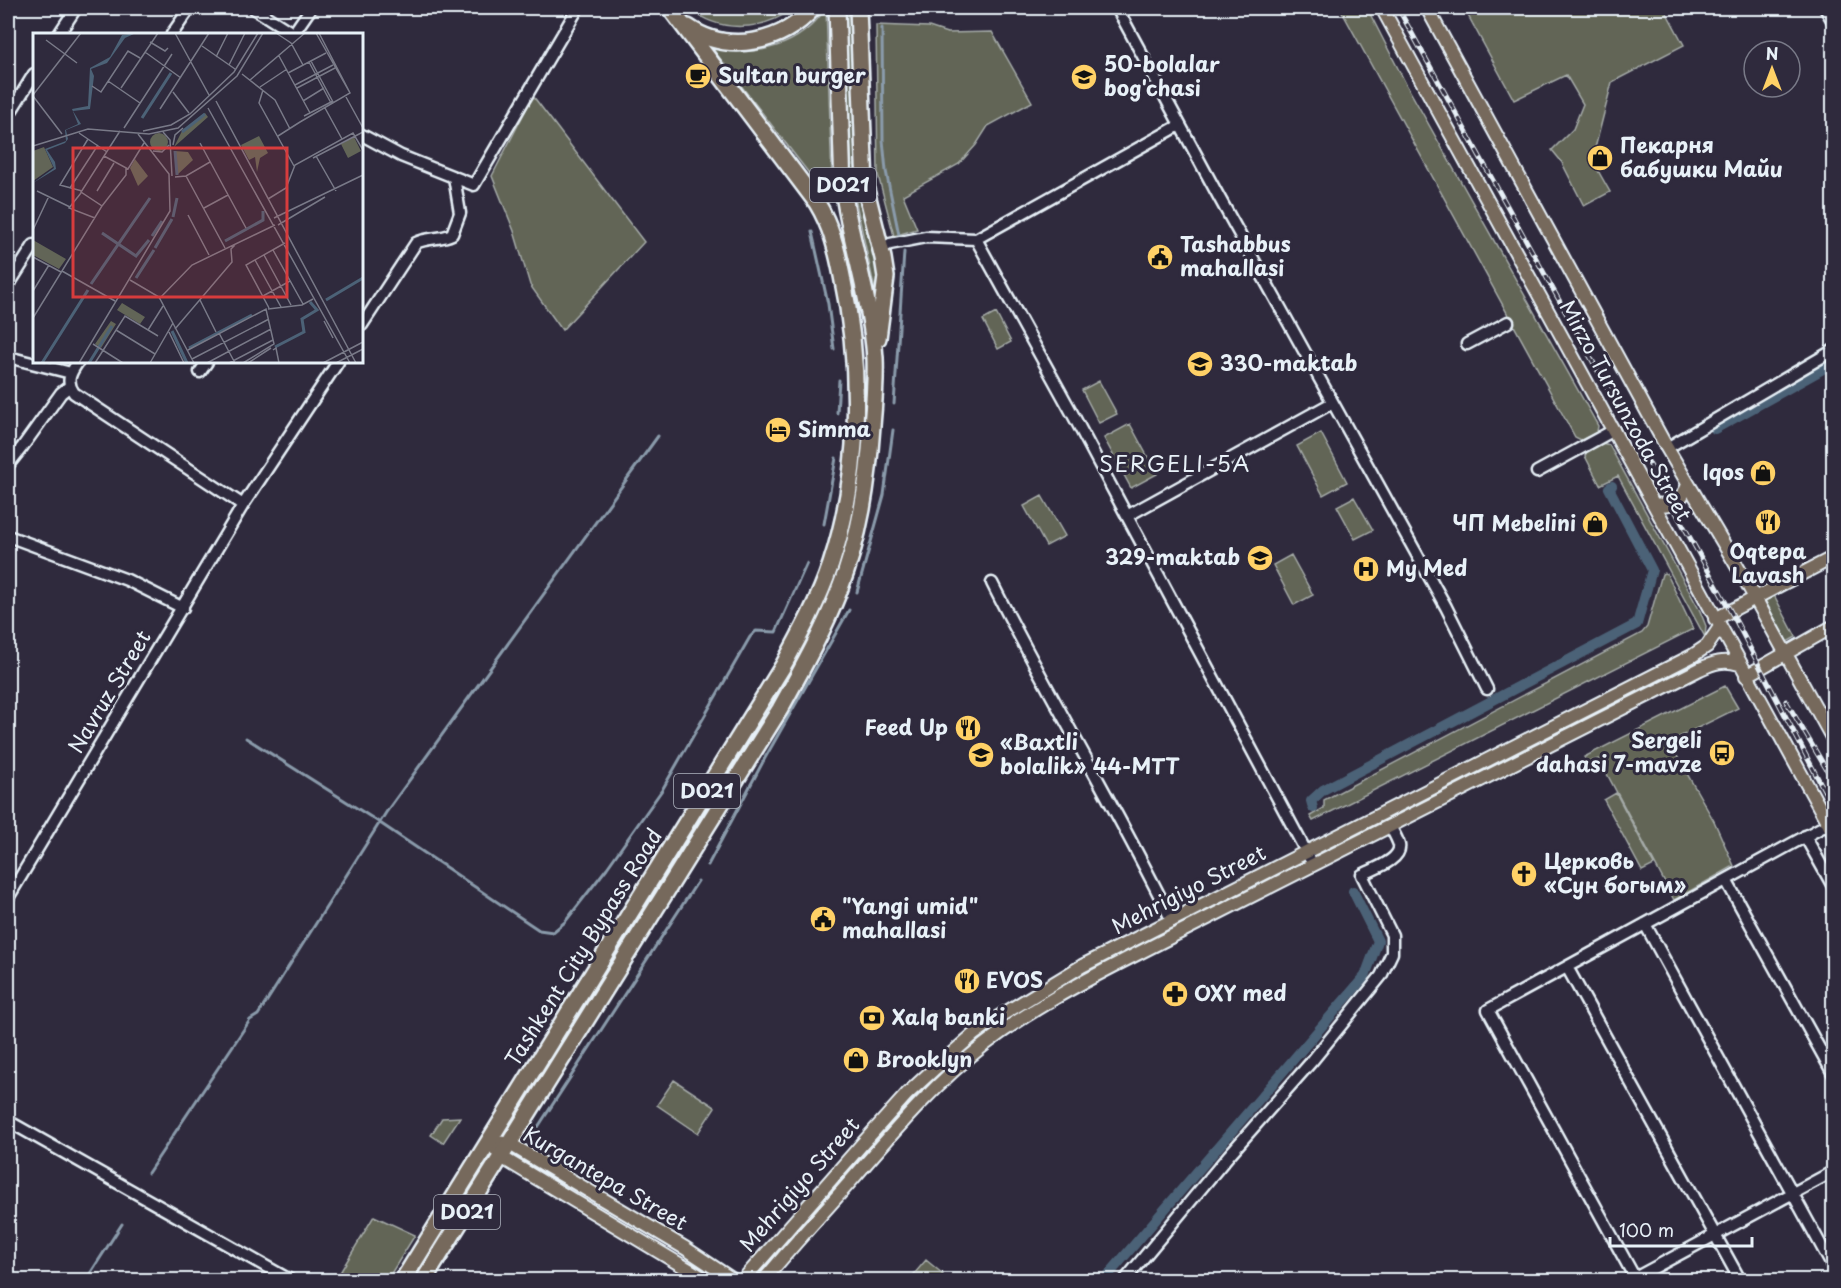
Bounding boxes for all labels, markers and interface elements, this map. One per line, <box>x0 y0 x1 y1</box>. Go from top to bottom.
inset map <box>33 33 363 363</box>
north arrow <box>1742 39 1802 99</box>
text: N <box>1766 41 1778 65</box>
place label: 50-bolalar bog'chasi <box>1104 47 1220 103</box>
place label: Sultan burger <box>718 58 866 90</box>
cafe icon: Sultan burger <box>683 61 713 91</box>
school or university icon: 50-bolalar bog'chasi <box>1069 62 1099 92</box>
place label: Пекарня бабушки Майи <box>1620 128 1783 184</box>
shop icon: Пекарня бабушки Майи <box>1585 143 1615 173</box>
road number: D021 <box>810 168 876 202</box>
place label: Tashabbus mahallasi <box>1180 227 1291 283</box>
public building icon: Tashabbus mahallasi <box>1145 242 1175 272</box>
street label: Mirzo Tursunzoda Street <box>1553 294 1701 526</box>
place label: 330-maktab <box>1220 346 1357 378</box>
school or university icon: 330-maktab <box>1185 349 1215 379</box>
place label: Simma <box>798 412 871 444</box>
hotel icon: Simma <box>763 415 793 445</box>
district label: SERGELI-5A <box>1099 446 1251 479</box>
place label: Iqos <box>1702 455 1744 487</box>
shop icon: Iqos <box>1748 458 1778 488</box>
place label: ЧП Mebelini <box>1452 506 1576 538</box>
restaurant icon: Oqtepa Lavash <box>1753 507 1783 537</box>
shop icon: ЧП Mebelini <box>1580 509 1610 539</box>
place label: Oqtepa Lavash <box>1730 534 1807 590</box>
place label: 329-maktab <box>1105 540 1240 572</box>
school or university icon: 329-maktab <box>1245 543 1275 573</box>
place label: My Med <box>1386 551 1467 583</box>
hospital icon: My Med <box>1351 554 1381 584</box>
street label: Navruz Street <box>59 623 158 759</box>
place label: Feed Up <box>864 710 948 742</box>
restaurant icon: Feed Up <box>953 713 983 743</box>
place label: Sergeli dahasi 7-mavze <box>1536 723 1702 779</box>
place label: «Baxtli bolalik» 44-MTT <box>1000 725 1180 781</box>
bus stop icon: Sergeli dahasi 7-mavze <box>1707 738 1737 768</box>
school or university icon: «Baxtli bolalik» 44-MTT <box>966 740 996 770</box>
road number: D021 <box>674 774 740 808</box>
street label: Tashkent City Bypass Road <box>496 822 669 1072</box>
street label: Mehrigiyo Street <box>1105 835 1271 941</box>
place label: Церковь «Сун богым» <box>1544 844 1687 900</box>
church icon: Церковь «Сун богым» <box>1509 859 1539 889</box>
place label: "Yangi umid" mahallasi <box>842 889 978 945</box>
public building icon: "Yangi umid" mahallasi <box>808 904 838 934</box>
place label: EVOS <box>986 963 1043 995</box>
restaurant icon: EVOS <box>952 966 982 996</box>
place label: OXY med <box>1194 976 1286 1008</box>
pharmacy icon: OXY med <box>1160 979 1190 1009</box>
place label: Xalq banki <box>892 1000 1005 1032</box>
bank icon: Xalq banki <box>857 1003 887 1033</box>
place label: Brooklyn <box>876 1042 972 1074</box>
shop icon: Brooklyn <box>841 1045 871 1075</box>
street label: Mehrigiyo Street <box>731 1109 866 1258</box>
street label: Kurgantepa Street <box>518 1117 694 1237</box>
road number: D021 <box>434 1195 500 1229</box>
scale bar <box>1610 1210 1752 1248</box>
text: 100 m <box>1619 1216 1674 1243</box>

